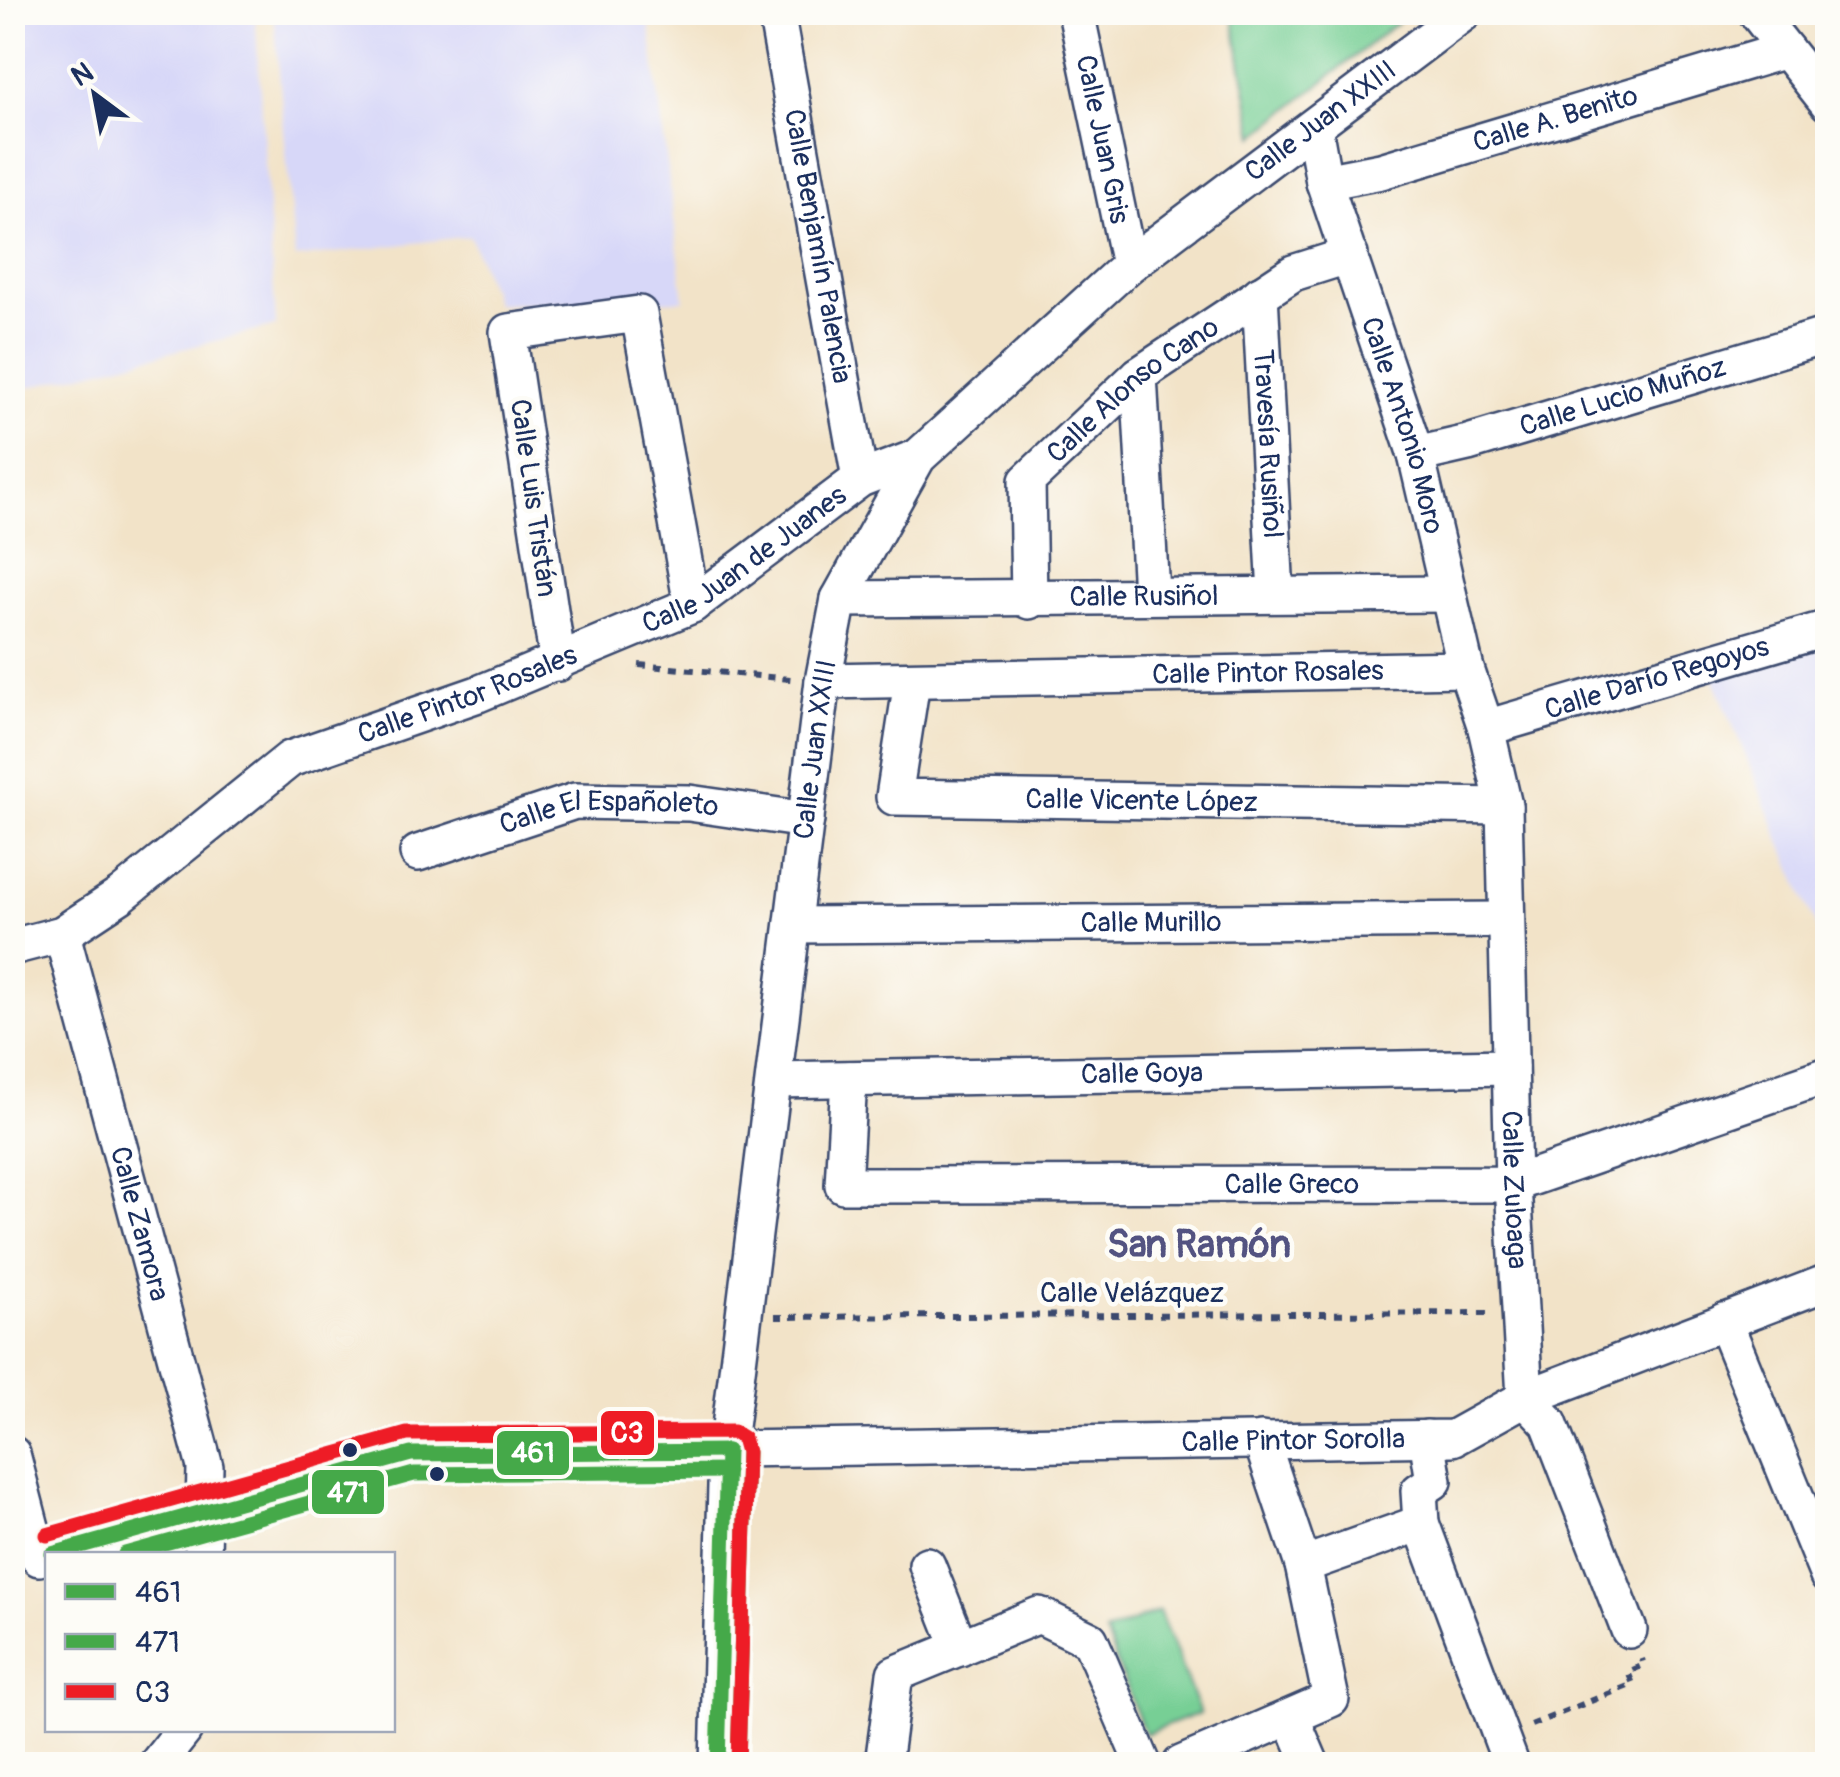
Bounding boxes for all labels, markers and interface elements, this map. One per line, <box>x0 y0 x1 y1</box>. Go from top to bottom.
north arrow <box>45 45 145 145</box>
street label: Calle Juan Gris <box>1068 52 1137 227</box>
street label: Calle Juan XXIII <box>1238 53 1403 189</box>
text: N <box>65 55 100 95</box>
street label: Calle A. Benito <box>1469 78 1642 160</box>
street label: Calle Benjamín Palencia <box>776 106 860 386</box>
street label: Calle Alonso Cano <box>1039 309 1226 471</box>
street label: Calle Antonio Moro <box>1353 312 1451 537</box>
street label: Travesía Rusiñol <box>1245 348 1291 539</box>
street label: Calle Lucio Muñoz <box>1515 349 1730 444</box>
street label: Calle Luis Tristán <box>502 397 564 599</box>
street label: Calle Juan de Juanes <box>637 478 854 641</box>
street label: Calle Rusiñol <box>1069 578 1219 615</box>
street label: Calle Darío Regoyos <box>1541 629 1773 727</box>
street label: Calle Pintor Rosales <box>353 637 583 752</box>
street label: Calle Pintor Rosales <box>1152 653 1384 692</box>
street label: Calle Juan XXIII <box>786 657 844 841</box>
street label: Calle Vicente López <box>1025 781 1258 820</box>
street label: Calle El Españoleto <box>495 783 721 842</box>
street label: Calle Murillo <box>1080 904 1222 940</box>
street label: Calle Goya <box>1081 1055 1203 1092</box>
street label: Calle Zuloaga <box>1494 1110 1535 1270</box>
street label: Calle Zamora <box>102 1143 177 1305</box>
street label: Calle Greco <box>1224 1167 1359 1202</box>
district label: San Ramón <box>1107 1221 1291 1269</box>
street label: Calle Velázquez <box>1040 1276 1224 1311</box>
line badge: C3 <box>599 1409 656 1457</box>
text: C3 <box>611 1416 643 1451</box>
street label: Calle Pintor Sorolla <box>1181 1421 1405 1460</box>
line badge: 461 <box>495 1429 571 1477</box>
text: 461 <box>511 1436 555 1471</box>
unlabelled marker <box>340 1440 360 1460</box>
unlabelled marker <box>427 1464 447 1484</box>
line badge: 471 <box>310 1468 386 1516</box>
text: 471 <box>327 1476 369 1511</box>
legend <box>45 1552 395 1732</box>
text: 461 <box>135 1574 182 1611</box>
text: 471 <box>135 1624 180 1661</box>
text: C3 <box>135 1674 170 1711</box>

